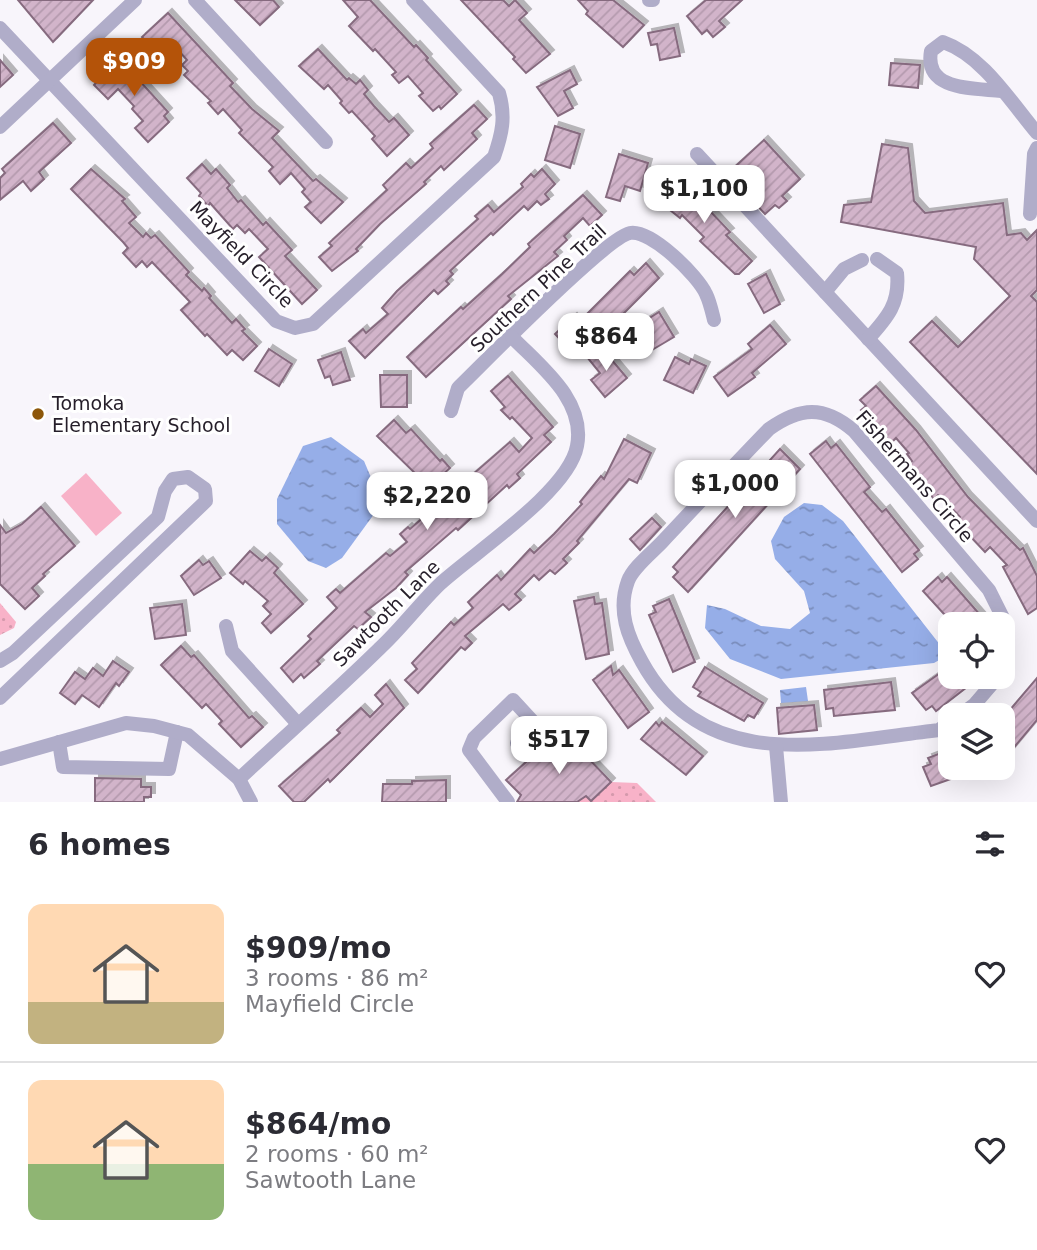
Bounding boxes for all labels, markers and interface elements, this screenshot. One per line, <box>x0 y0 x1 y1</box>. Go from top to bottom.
pin: $909 <box>93 38 175 98</box>
text: $909 <box>102 48 166 74</box>
pin: $1,100 <box>647 166 761 225</box>
text: $1,100 <box>660 175 748 201</box>
street label: Mayfield Circle <box>186 196 298 312</box>
street label: Southern Pine Trail <box>466 219 610 357</box>
pin: $864 <box>565 314 647 373</box>
text: $864 <box>574 323 638 349</box>
place label: Tomoka Elementary School <box>51 392 230 436</box>
marker: Tomoka Elementary School <box>30 406 46 422</box>
street label: Fishermans Circle <box>852 406 978 546</box>
pin: $1,000 <box>678 461 792 520</box>
text: $1,000 <box>691 470 779 496</box>
pin: $2,220 <box>370 472 484 532</box>
text: $2,220 <box>383 482 471 508</box>
street label: Sawtooth Lane <box>328 555 444 671</box>
map controls <box>938 612 1015 780</box>
button: locate <box>938 612 1015 689</box>
button: layers <box>938 703 1015 780</box>
pin: $517 <box>518 716 600 776</box>
text: $517 <box>527 726 591 752</box>
icon: filters <box>971 825 1009 863</box>
text: 6 homes <box>28 827 171 862</box>
text: $909/mo <box>245 930 391 965</box>
icon: home <box>84 932 168 1016</box>
icon: heart <box>971 955 1009 993</box>
text: 3 rooms · 86 m² <box>245 965 429 991</box>
text: Mayfield Circle <box>245 991 414 1017</box>
text: $864/mo <box>245 1106 391 1141</box>
icon: home <box>84 1108 168 1192</box>
icon: heart <box>971 1131 1009 1169</box>
text: 2 rooms · 60 m² <box>245 1141 429 1167</box>
text: Sawtooth Lane <box>245 1167 416 1193</box>

